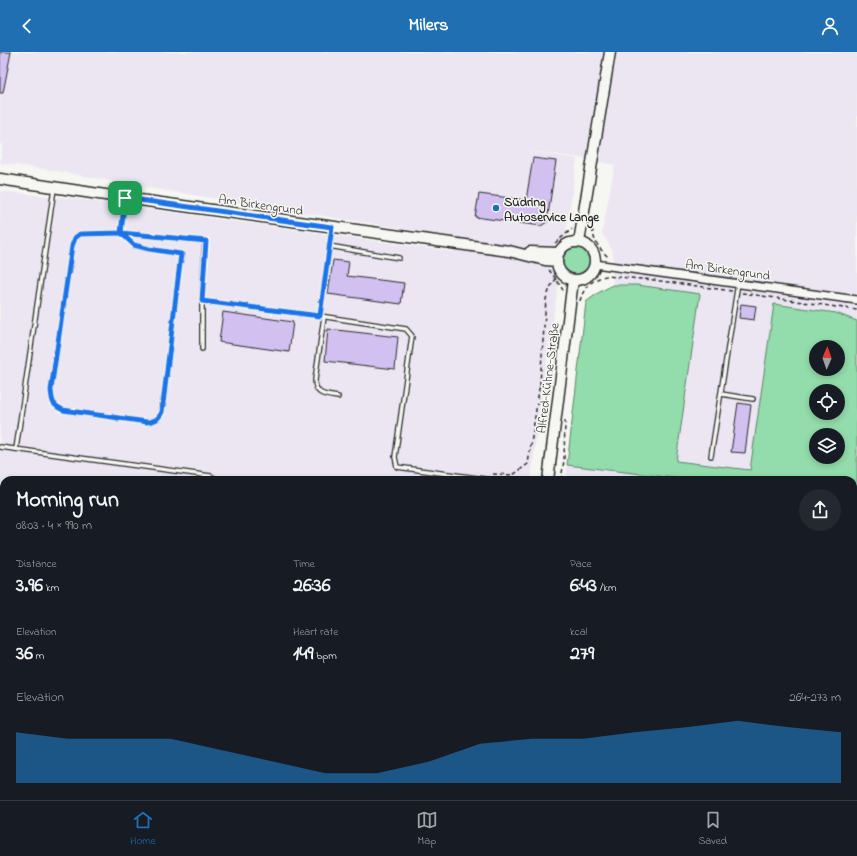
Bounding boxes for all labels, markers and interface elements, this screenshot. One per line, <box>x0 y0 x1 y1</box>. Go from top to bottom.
text: Milers <box>409 13 449 39</box>
icon: back <box>16 15 38 37</box>
icon: person <box>819 15 841 37</box>
pin <box>108 181 142 215</box>
icon: arrive <box>114 187 136 209</box>
street label: Am Birkengrund <box>217 190 305 222</box>
place label: Südring Autoservice Lange <box>504 193 600 229</box>
marker: Südring Autoservice Lange <box>491 203 501 213</box>
street label: Am Birkengrund <box>684 255 772 287</box>
street label: Alfred-Kühne-Straße <box>532 322 565 435</box>
north arrow <box>809 340 845 376</box>
map controls <box>809 340 845 464</box>
button: locate <box>809 384 845 420</box>
button: layers <box>809 428 845 464</box>
text: Morning run <box>16 485 119 517</box>
button: share <box>799 489 841 531</box>
text: 08:03 · 4 × 990 m <box>16 516 92 535</box>
text: Distance <box>16 556 57 572</box>
text: Time <box>293 556 315 572</box>
text: Pace <box>570 556 591 572</box>
text: 3.96 <box>16 572 43 601</box>
text: 26:36 <box>293 572 331 601</box>
text: 6:43 <box>570 572 597 601</box>
text: km <box>43 580 59 596</box>
text: /km <box>597 580 617 596</box>
text: Elevation <box>16 624 56 640</box>
text: Heart rate <box>293 624 338 640</box>
text: kcal <box>570 624 588 640</box>
text: 36 <box>16 640 33 669</box>
text: 149 <box>293 640 314 669</box>
text: 279 <box>570 640 594 669</box>
text: m <box>33 648 44 664</box>
text: bpm <box>314 648 337 664</box>
text: Elevation <box>16 688 64 707</box>
text: 264–273 m <box>789 688 841 707</box>
tab: Home <box>130 809 156 849</box>
tab: Map <box>416 809 438 849</box>
tab: Saved <box>698 809 727 849</box>

